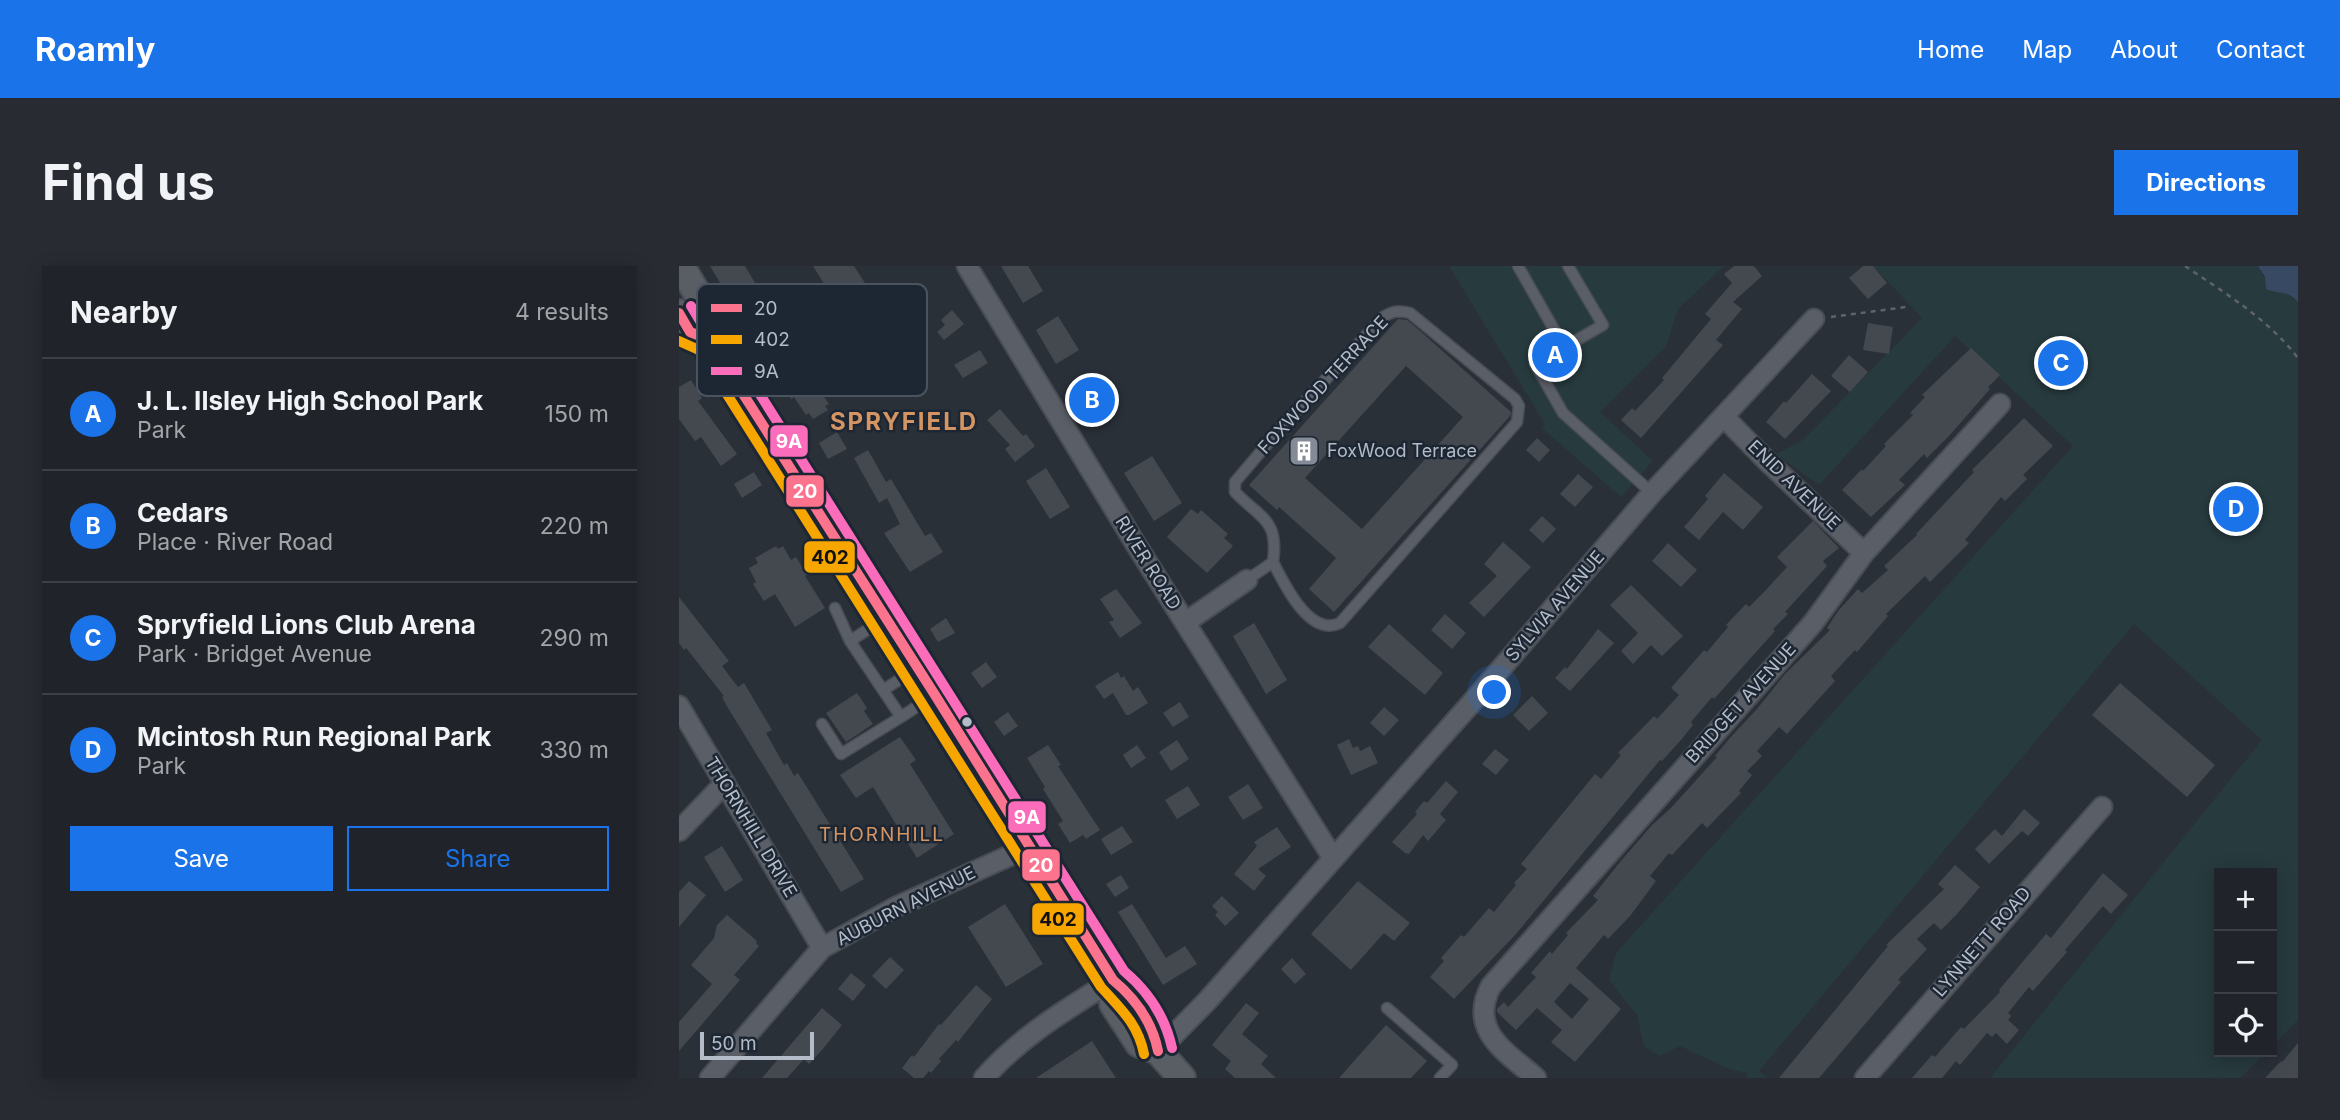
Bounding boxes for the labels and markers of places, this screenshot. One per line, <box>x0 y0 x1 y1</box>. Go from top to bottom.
pin: A <box>1532 329 1578 381</box>
pin: C <box>2038 337 2084 389</box>
pin: B <box>1069 374 1115 426</box>
building icon: FoxWood Terrace <box>1287 434 1321 468</box>
place label: FoxWood Terrace <box>1327 440 1477 461</box>
pin: D <box>2213 483 2259 535</box>
unlabelled marker <box>960 715 974 729</box>

